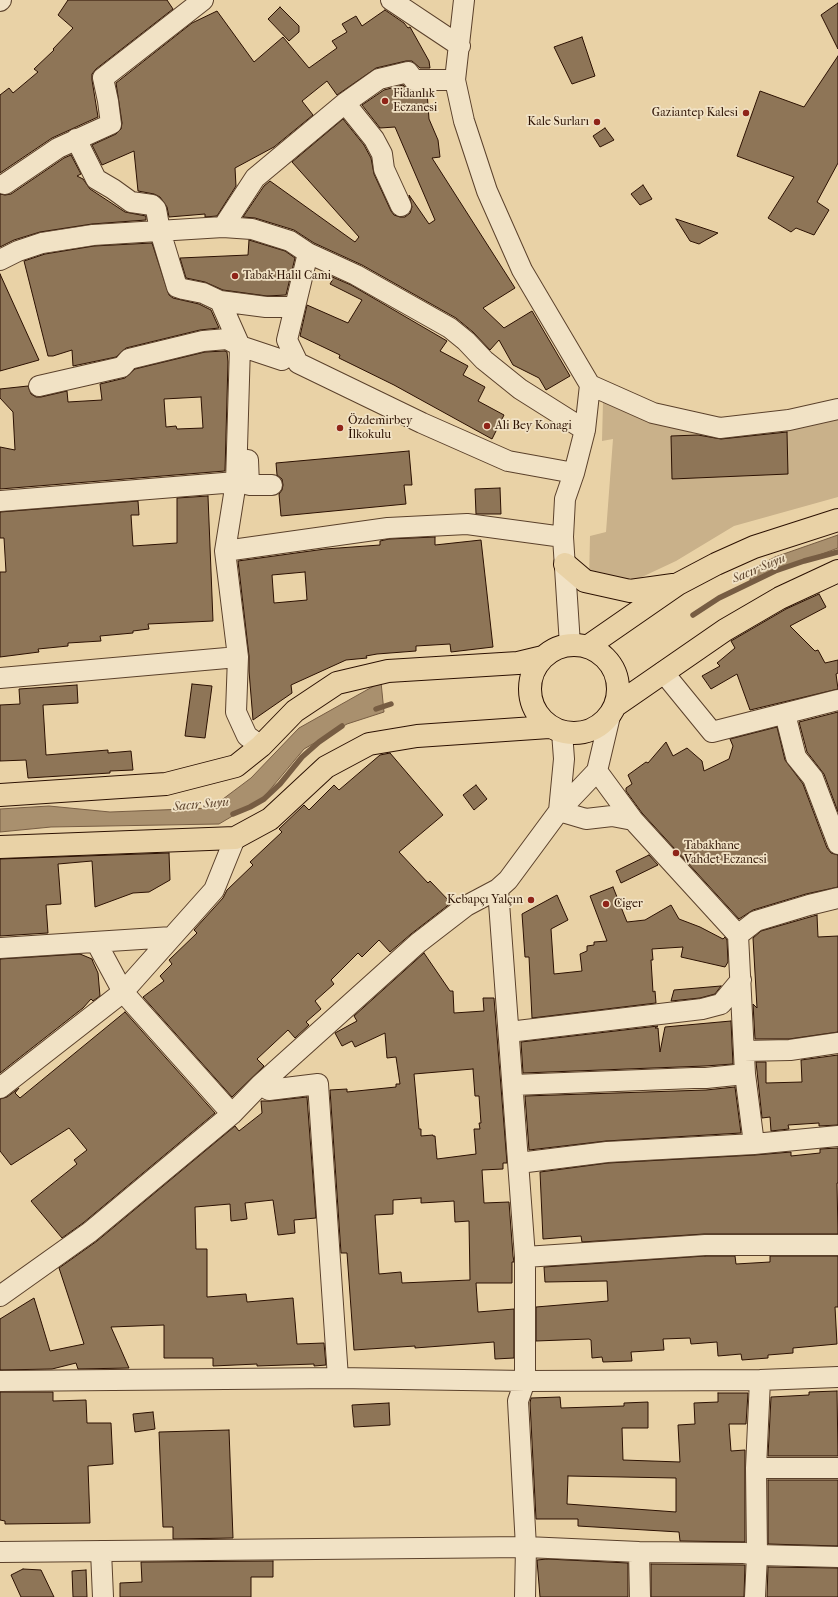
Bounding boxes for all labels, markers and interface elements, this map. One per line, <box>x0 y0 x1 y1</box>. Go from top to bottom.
place label: Fidanlık Eczanesi <box>393 87 437 115</box>
marker: Fidanlık Eczanesi <box>380 96 390 106</box>
place label: Gaziantep Kalesi <box>652 106 738 120</box>
marker: Gaziantep Kalesi <box>741 108 751 118</box>
place label: Kale Surları <box>527 115 589 129</box>
marker: Kale Surları <box>592 117 602 127</box>
place label: Tabak Halil Cami <box>243 269 331 283</box>
marker: Tabak Halil Cami <box>230 271 240 281</box>
place label: Özdemirbey İlkokulu <box>348 414 412 442</box>
place label: Ali Bey Konagi <box>495 419 572 433</box>
marker: Ali Bey Konagi <box>482 421 492 431</box>
marker: Özdemirbey İlkokulu <box>335 423 345 433</box>
water label: Sacır Suyu <box>730 551 788 587</box>
water label: Sacır Suyu <box>172 795 230 815</box>
place label: Tabakhane Vahdet Eczanesi <box>684 839 767 867</box>
marker: Tabakhane Vahdet Eczanesi <box>671 848 681 858</box>
place label: Kebapçı Yalçın <box>447 893 523 907</box>
marker: Kebapçı Yalçın <box>526 895 536 905</box>
place label: Ciger <box>614 897 643 911</box>
marker: Ciger <box>601 899 611 909</box>

